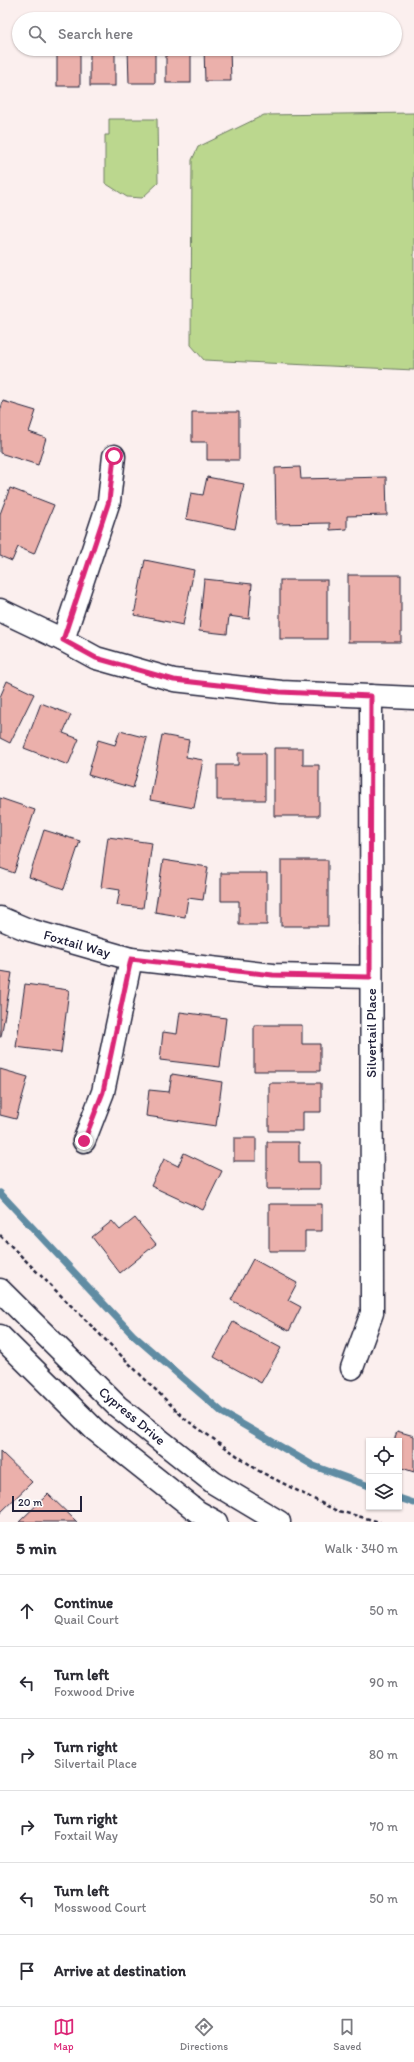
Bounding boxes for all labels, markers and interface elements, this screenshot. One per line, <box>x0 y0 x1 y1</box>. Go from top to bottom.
search box <box>12 12 402 56</box>
icon: search <box>26 23 48 45</box>
text: Search here <box>58 25 133 43</box>
route start <box>105 447 123 465</box>
street label: Foxtail Way <box>42 926 113 962</box>
street label: Silvertail Place <box>363 988 380 1078</box>
route end <box>75 1132 93 1150</box>
street label: Cypress Drive <box>95 1383 169 1449</box>
map controls <box>366 1438 402 1510</box>
button: locate <box>366 1438 402 1474</box>
button: layers <box>366 1474 402 1510</box>
scale bar <box>12 1494 82 1513</box>
text: 20 m <box>18 1496 42 1509</box>
text: 5 min <box>16 1538 56 1558</box>
text: Walk · 340 m <box>325 1541 398 1556</box>
text: Continue <box>54 1594 113 1612</box>
icon: ahead <box>16 1600 38 1622</box>
text: 50 m <box>369 1603 398 1618</box>
text: Quail Court <box>54 1612 119 1627</box>
text: Turn left <box>54 1666 109 1684</box>
icon: left <box>16 1672 38 1694</box>
text: 90 m <box>369 1675 398 1690</box>
text: Foxwood Drive <box>54 1684 135 1699</box>
text: Turn right <box>54 1738 118 1756</box>
icon: right <box>16 1744 38 1766</box>
text: 80 m <box>369 1747 398 1762</box>
text: Silvertail Place <box>54 1756 137 1771</box>
text: Turn right <box>54 1810 118 1828</box>
icon: right <box>16 1816 38 1838</box>
text: 70 m <box>370 1819 398 1834</box>
text: Foxtail Way <box>54 1828 118 1843</box>
text: Turn left <box>54 1882 109 1900</box>
icon: left <box>16 1888 38 1910</box>
text: 50 m <box>369 1891 398 1906</box>
text: Mosswood Court <box>54 1900 147 1915</box>
icon: arrive <box>16 1960 38 1982</box>
text: Arrive at destination <box>54 1962 186 1980</box>
tab: Map <box>53 2016 75 2053</box>
tab: Directions <box>180 2016 228 2053</box>
tab: Saved <box>333 2016 361 2053</box>

